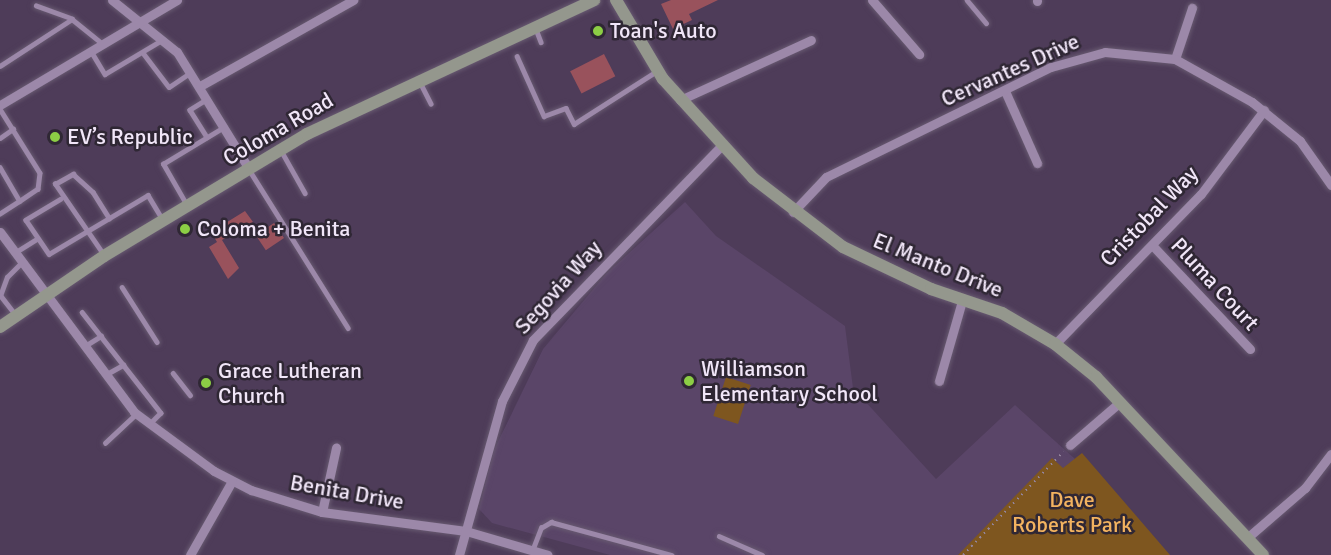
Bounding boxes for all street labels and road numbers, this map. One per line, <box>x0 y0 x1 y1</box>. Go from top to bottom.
street label: Cervantes Drive <box>937 28 1083 112</box>
street label: Coloma Road <box>218 87 338 171</box>
street label: Cristobal Way <box>1095 160 1203 272</box>
street label: El Manto Drive <box>869 227 1007 303</box>
street label: Pluma Court <box>1165 232 1265 336</box>
street label: Segovia Way <box>509 235 607 339</box>
street label: Benita Drive <box>288 469 406 515</box>

